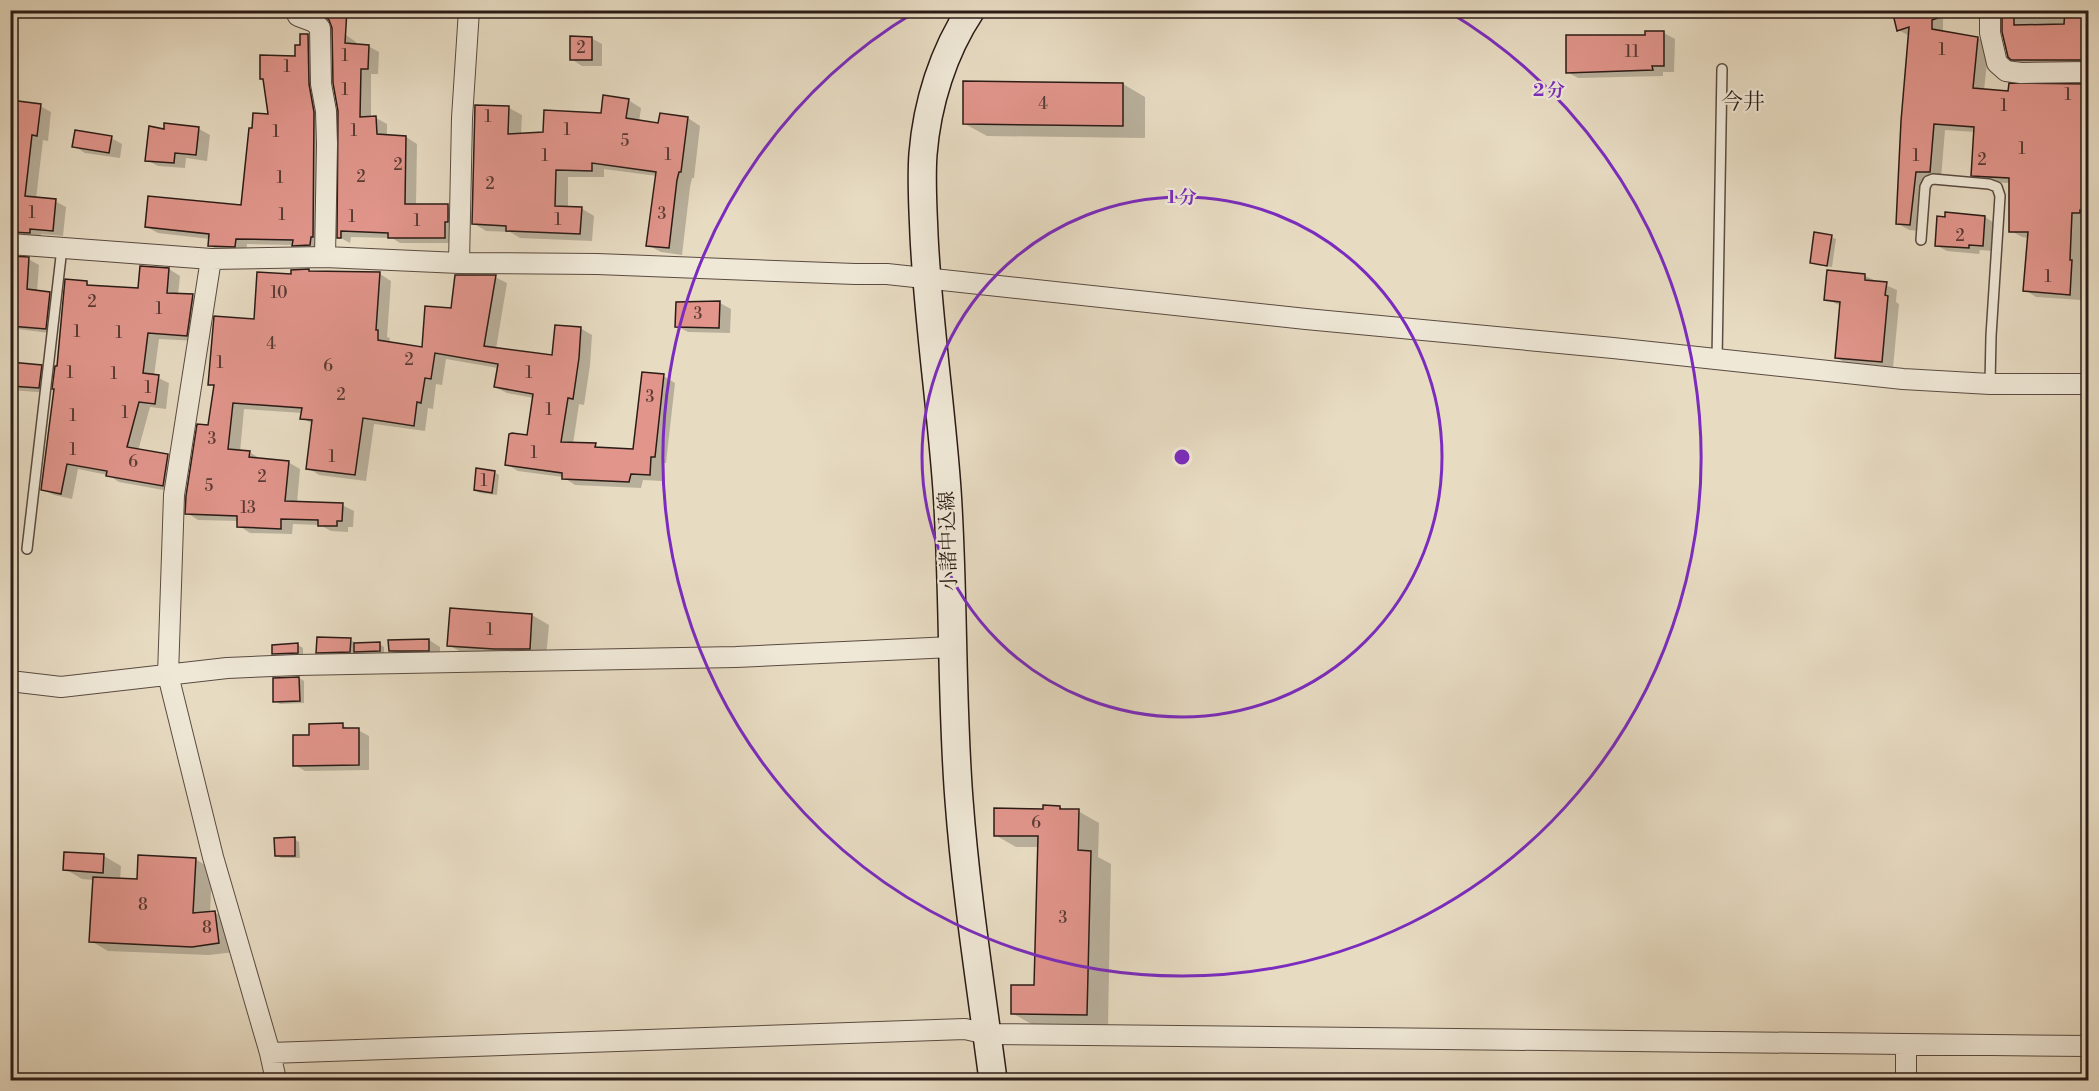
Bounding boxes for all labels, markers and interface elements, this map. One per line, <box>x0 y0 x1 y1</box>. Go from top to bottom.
house number: 2 <box>576 38 586 58</box>
house number: 1 <box>1939 40 1946 60</box>
house number: 11 <box>1625 42 1639 62</box>
house number: 1 <box>342 46 349 66</box>
house number: 1 <box>284 57 291 77</box>
text: 2 分 <box>1533 79 1565 102</box>
house number: 1 <box>342 80 349 100</box>
house number: 1 <box>2065 85 2072 105</box>
district label: 今井 <box>1721 89 1765 116</box>
house number: 4 <box>1038 94 1048 114</box>
house number: 1 <box>2001 96 2008 116</box>
house number: 1 <box>485 107 492 127</box>
house number: 1 <box>564 120 571 140</box>
house number: 1 <box>351 121 358 141</box>
house number: 1 <box>273 122 280 142</box>
house number: 5 <box>621 131 630 151</box>
house number: 1 <box>2019 139 2026 159</box>
house number: 1 <box>665 145 672 165</box>
house number: 1 <box>542 146 549 166</box>
house number: 1 <box>1913 146 1920 166</box>
house number: 2 <box>1977 150 1987 170</box>
house number: 2 <box>393 155 403 175</box>
house number: 2 <box>356 167 366 187</box>
house number: 1 <box>277 168 284 188</box>
house number: 2 <box>485 174 495 194</box>
text: 1 分 <box>1167 186 1197 209</box>
house number: 1 <box>29 203 36 223</box>
house number: 3 <box>658 204 667 224</box>
house number: 1 <box>279 205 286 225</box>
house number: 1 <box>349 207 356 227</box>
house number: 1 <box>555 210 562 230</box>
house number: 1 <box>414 211 421 231</box>
house number: 2 <box>1955 226 1965 246</box>
house number: 1 <box>2045 267 2052 287</box>
house number: 10 <box>271 283 288 303</box>
house number: 2 <box>87 292 97 312</box>
house number: 1 <box>156 299 163 319</box>
house number: 3 <box>694 304 703 324</box>
house number: 1 <box>74 322 81 342</box>
house number: 1 <box>116 323 123 343</box>
house number: 4 <box>266 334 276 354</box>
house number: 2 <box>404 350 414 370</box>
house number: 1 <box>217 353 224 373</box>
house number: 6 <box>323 356 333 376</box>
house number: 1 <box>67 363 74 383</box>
house number: 1 <box>526 363 533 383</box>
house number: 1 <box>111 364 118 384</box>
house number: 1 <box>145 378 152 398</box>
house number: 2 <box>336 385 346 405</box>
house number: 3 <box>646 387 655 407</box>
house number: 1 <box>546 400 553 420</box>
house number: 1 <box>122 403 129 423</box>
house number: 1 <box>70 406 77 426</box>
house number: 3 <box>208 429 217 449</box>
house number: 1 <box>70 440 77 460</box>
house number: 1 <box>531 443 538 463</box>
house number: 1 <box>329 447 336 467</box>
centre of rings <box>1172 447 1192 467</box>
house number: 6 <box>128 452 138 472</box>
house number: 2 <box>257 467 267 487</box>
house number: 1 <box>481 471 488 491</box>
house number: 5 <box>205 476 214 496</box>
street label: 小諸中込線 <box>935 491 963 591</box>
house number: 13 <box>240 498 256 518</box>
house number: 1 <box>487 620 494 640</box>
house number: 6 <box>1031 813 1041 833</box>
house number: 8 <box>138 895 148 915</box>
house number: 3 <box>1059 908 1068 928</box>
house number: 8 <box>202 918 212 938</box>

